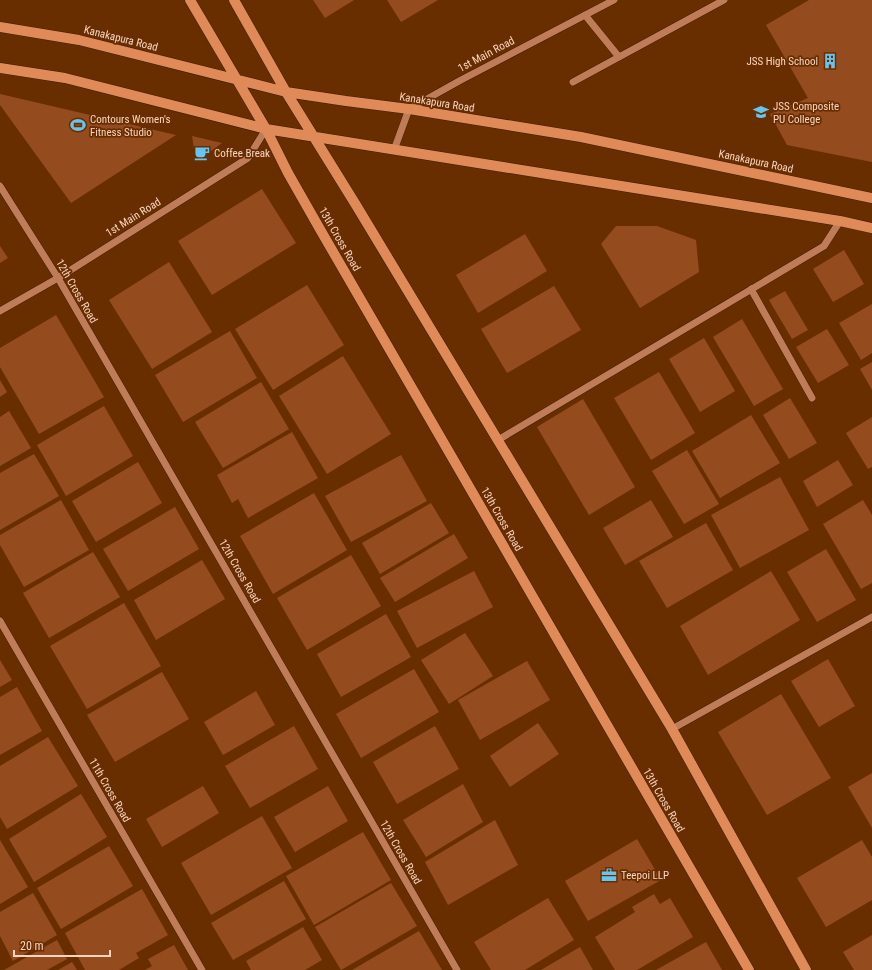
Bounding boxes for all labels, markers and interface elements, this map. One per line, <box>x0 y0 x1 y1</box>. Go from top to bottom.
street label: Kanakapura Road <box>83 23 159 54</box>
street label: 1st Main Road <box>456 34 517 75</box>
building icon: JSS High School <box>821 52 839 70</box>
place label: JSS High School <box>746 55 818 68</box>
street label: Kanakapura Road <box>398 90 475 115</box>
place label: JSS Composite PU College <box>773 100 839 126</box>
school or university icon: JSS Composite PU College <box>752 103 770 121</box>
place label: Contours Women's Fitness Studio <box>90 113 170 139</box>
sports icon: Contours Women's Fitness Studio <box>69 116 87 134</box>
cafe icon: Coffee Break <box>193 144 211 162</box>
place label: Coffee Break <box>214 147 270 160</box>
street label: Kanakapura Road <box>717 147 794 176</box>
street label: 1st Main Road <box>103 195 163 239</box>
street label: 13th Cross Road <box>316 205 363 274</box>
street label: 12th Cross Road <box>53 257 100 326</box>
street label: 13th Cross Road <box>478 485 525 554</box>
street label: 12th Cross Road <box>216 537 263 606</box>
street label: 11th Cross Road <box>86 756 133 825</box>
street label: 13th Cross Road <box>640 766 687 835</box>
street label: 12th Cross Road <box>377 818 424 887</box>
office icon: Teepoi LLP <box>600 866 618 884</box>
place label: Teepoi LLP <box>621 869 669 882</box>
scale bar <box>14 932 110 958</box>
text: 20 m <box>20 939 44 953</box>

